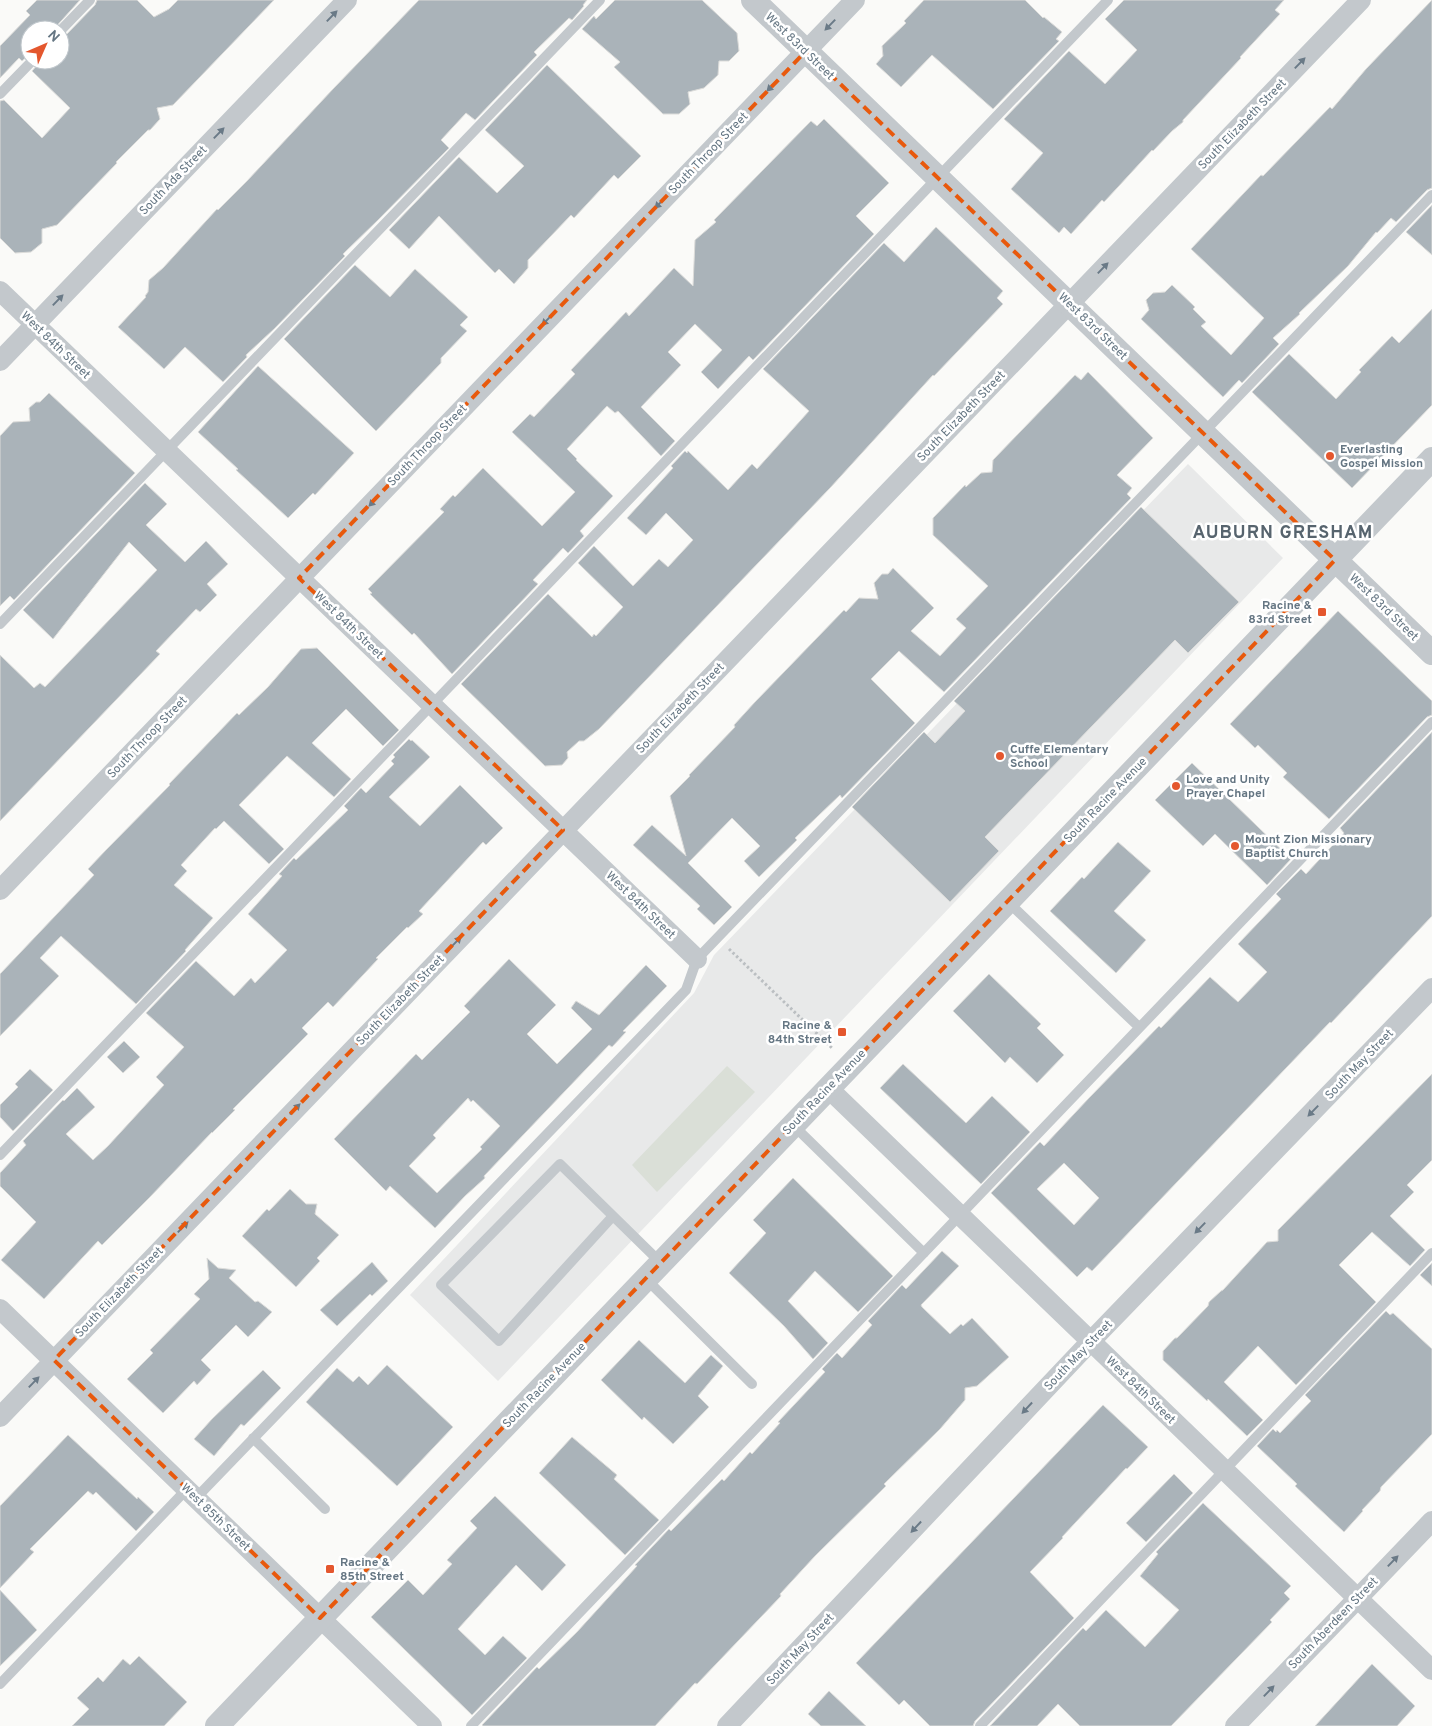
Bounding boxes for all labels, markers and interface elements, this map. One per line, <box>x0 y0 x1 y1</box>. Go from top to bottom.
one-way arrow <box>326 10 338 22</box>
street label: West 83rd Street <box>761 10 837 84</box>
one-way arrow <box>825 19 837 31</box>
north arrow <box>20 20 70 70</box>
text: N <box>44 27 63 46</box>
one-way arrow <box>1294 58 1306 70</box>
street label: South Elizabeth Street <box>1195 76 1290 173</box>
one-way arrow <box>766 80 778 92</box>
street label: South Throop Street <box>665 109 752 198</box>
one-way arrow <box>213 127 225 139</box>
street label: South Ada Street <box>136 142 211 219</box>
one-way arrow <box>654 197 666 209</box>
one-way arrow <box>1097 263 1109 275</box>
street label: West 83rd Street <box>1054 290 1130 364</box>
one-way arrow <box>52 295 64 307</box>
street label: West 84th Street <box>17 308 93 383</box>
one-way arrow <box>541 314 553 326</box>
street label: South Elizabeth Street <box>914 368 1009 465</box>
street label: South Throop Street <box>384 401 471 490</box>
place label: Everlasting Gospel Mission <box>1340 442 1423 472</box>
marker: Everlasting Gospel Mission <box>1324 450 1336 462</box>
one-way arrow <box>368 494 380 506</box>
district label: AUBURN GRESHAM <box>1193 522 1373 545</box>
street label: West 83rd Street <box>1345 571 1421 645</box>
street label: West 84th Street <box>310 588 386 663</box>
place label: Racine & 83rd Street <box>1248 598 1312 628</box>
marker: Racine & 83rd Street <box>1316 606 1328 618</box>
street label: South Elizabeth Street <box>633 660 728 757</box>
street label: South Throop Street <box>104 693 191 782</box>
place label: Cuffe Elementary School <box>1010 742 1109 772</box>
marker: Cuffe Elementary School <box>994 750 1006 762</box>
street label: South Racine Avenue <box>1061 754 1151 847</box>
place label: Love and Unity Prayer Chapel <box>1186 772 1270 802</box>
marker: Love and Unity Prayer Chapel <box>1170 780 1182 792</box>
place label: Mount Zion Missionary Baptist Church <box>1245 832 1372 862</box>
marker: Mount Zion Missionary Baptist Church <box>1229 840 1241 852</box>
street label: West 84th Street <box>602 868 678 943</box>
one-way arrow <box>450 936 462 948</box>
street label: South Elizabeth Street <box>353 952 448 1049</box>
place label: Racine & 84th Street <box>768 1018 832 1048</box>
marker: Racine & 84th Street <box>836 1026 848 1038</box>
street label: South May Street <box>1322 1026 1397 1103</box>
street label: South Racine Avenue <box>780 1046 870 1139</box>
one-way arrow <box>289 1104 301 1116</box>
one-way arrow <box>1307 1105 1319 1117</box>
one-way arrow <box>176 1221 188 1233</box>
one-way arrow <box>1194 1222 1206 1234</box>
street label: South Elizabeth Street <box>72 1244 167 1341</box>
street label: South May Street <box>1041 1317 1116 1394</box>
street label: South Racine Avenue <box>500 1339 590 1432</box>
street label: West 84th Street <box>1102 1353 1178 1428</box>
one-way arrow <box>28 1376 40 1388</box>
one-way arrow <box>1021 1402 1033 1414</box>
street label: West 85th Street <box>177 1480 253 1555</box>
one-way arrow <box>910 1520 922 1532</box>
place label: Racine & 85th Street <box>340 1555 404 1585</box>
one-way arrow <box>1387 1555 1399 1567</box>
marker: Racine & 85th Street <box>324 1563 336 1575</box>
street label: South Aberdeen Street <box>1285 1574 1382 1673</box>
street label: South May Street <box>763 1611 838 1689</box>
one-way arrow <box>1263 1685 1275 1697</box>

